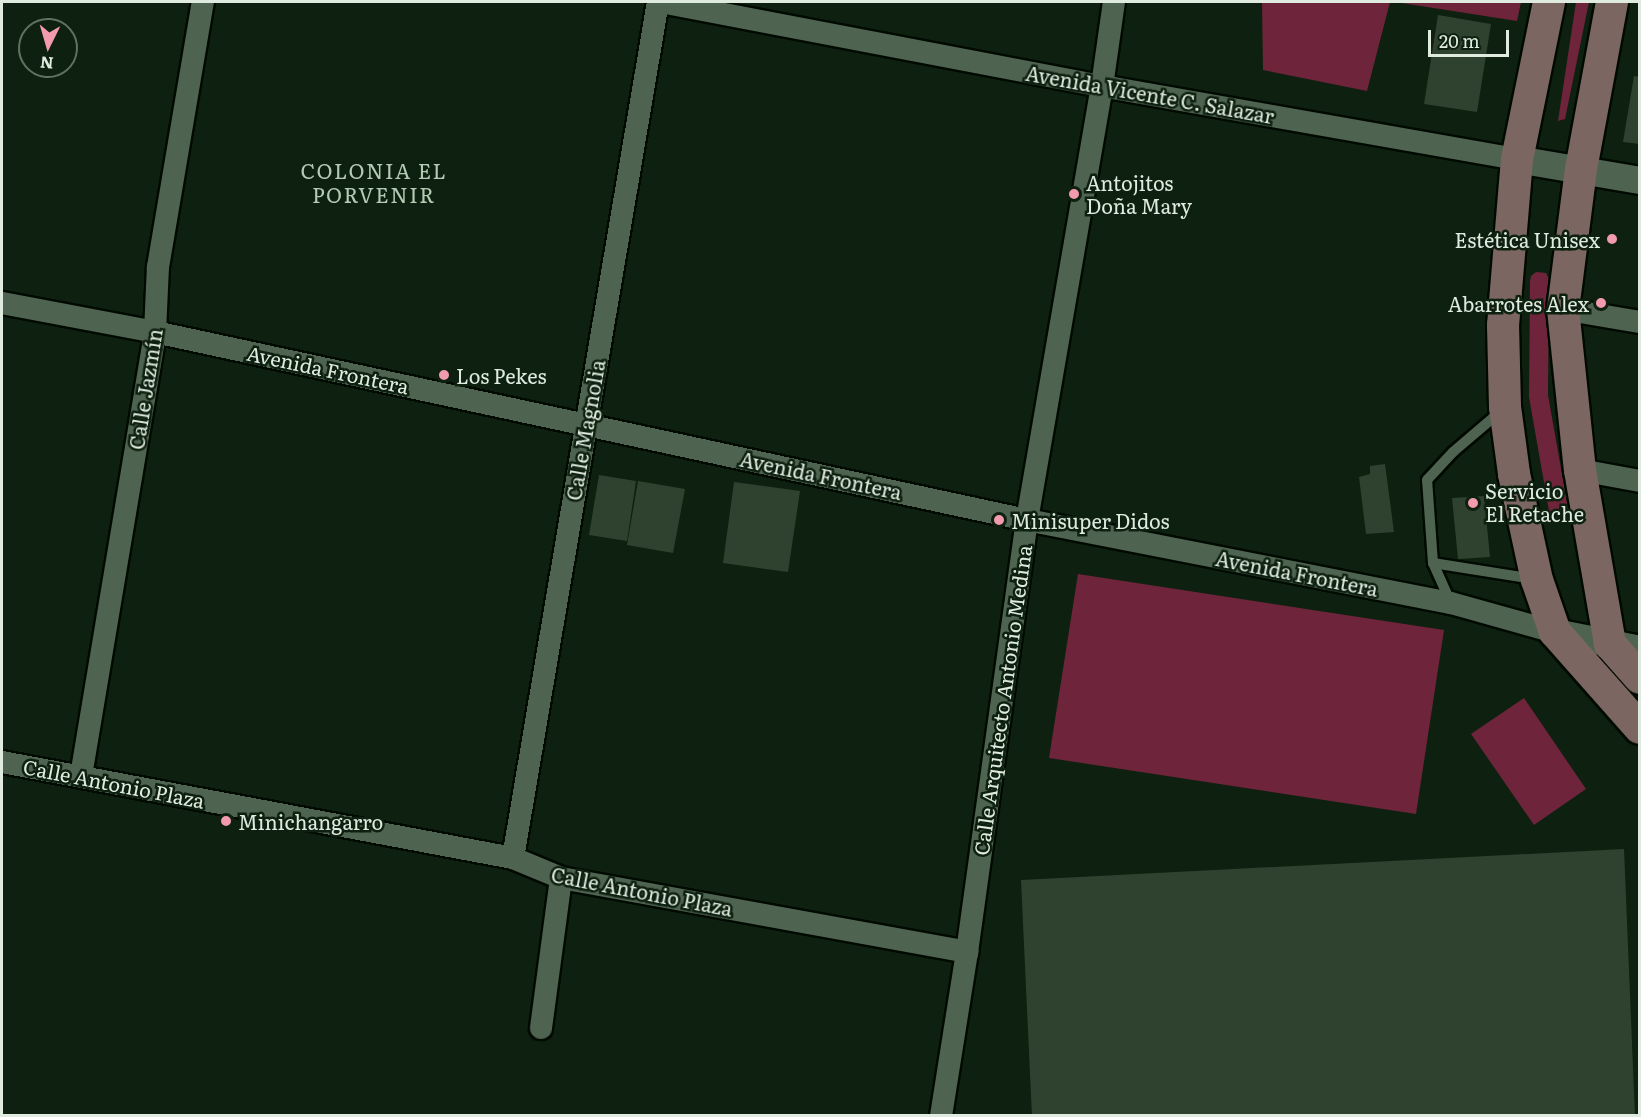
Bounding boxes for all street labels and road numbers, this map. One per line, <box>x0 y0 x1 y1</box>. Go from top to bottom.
street label: Avenida Vicente C. Salazar <box>1024 60 1276 128</box>
street label: Calle Jazmín <box>124 327 166 451</box>
street label: Avenida Frontera <box>245 340 411 398</box>
street label: Calle Magnolia <box>561 358 609 502</box>
street label: Avenida Frontera <box>738 446 904 504</box>
street label: Calle Arquitecto Antonio Medina <box>968 543 1036 857</box>
street label: Avenida Frontera <box>1214 545 1380 601</box>
street label: Calle Antonio Plaza <box>21 754 207 812</box>
street label: Calle Antonio Plaza <box>549 862 735 920</box>

